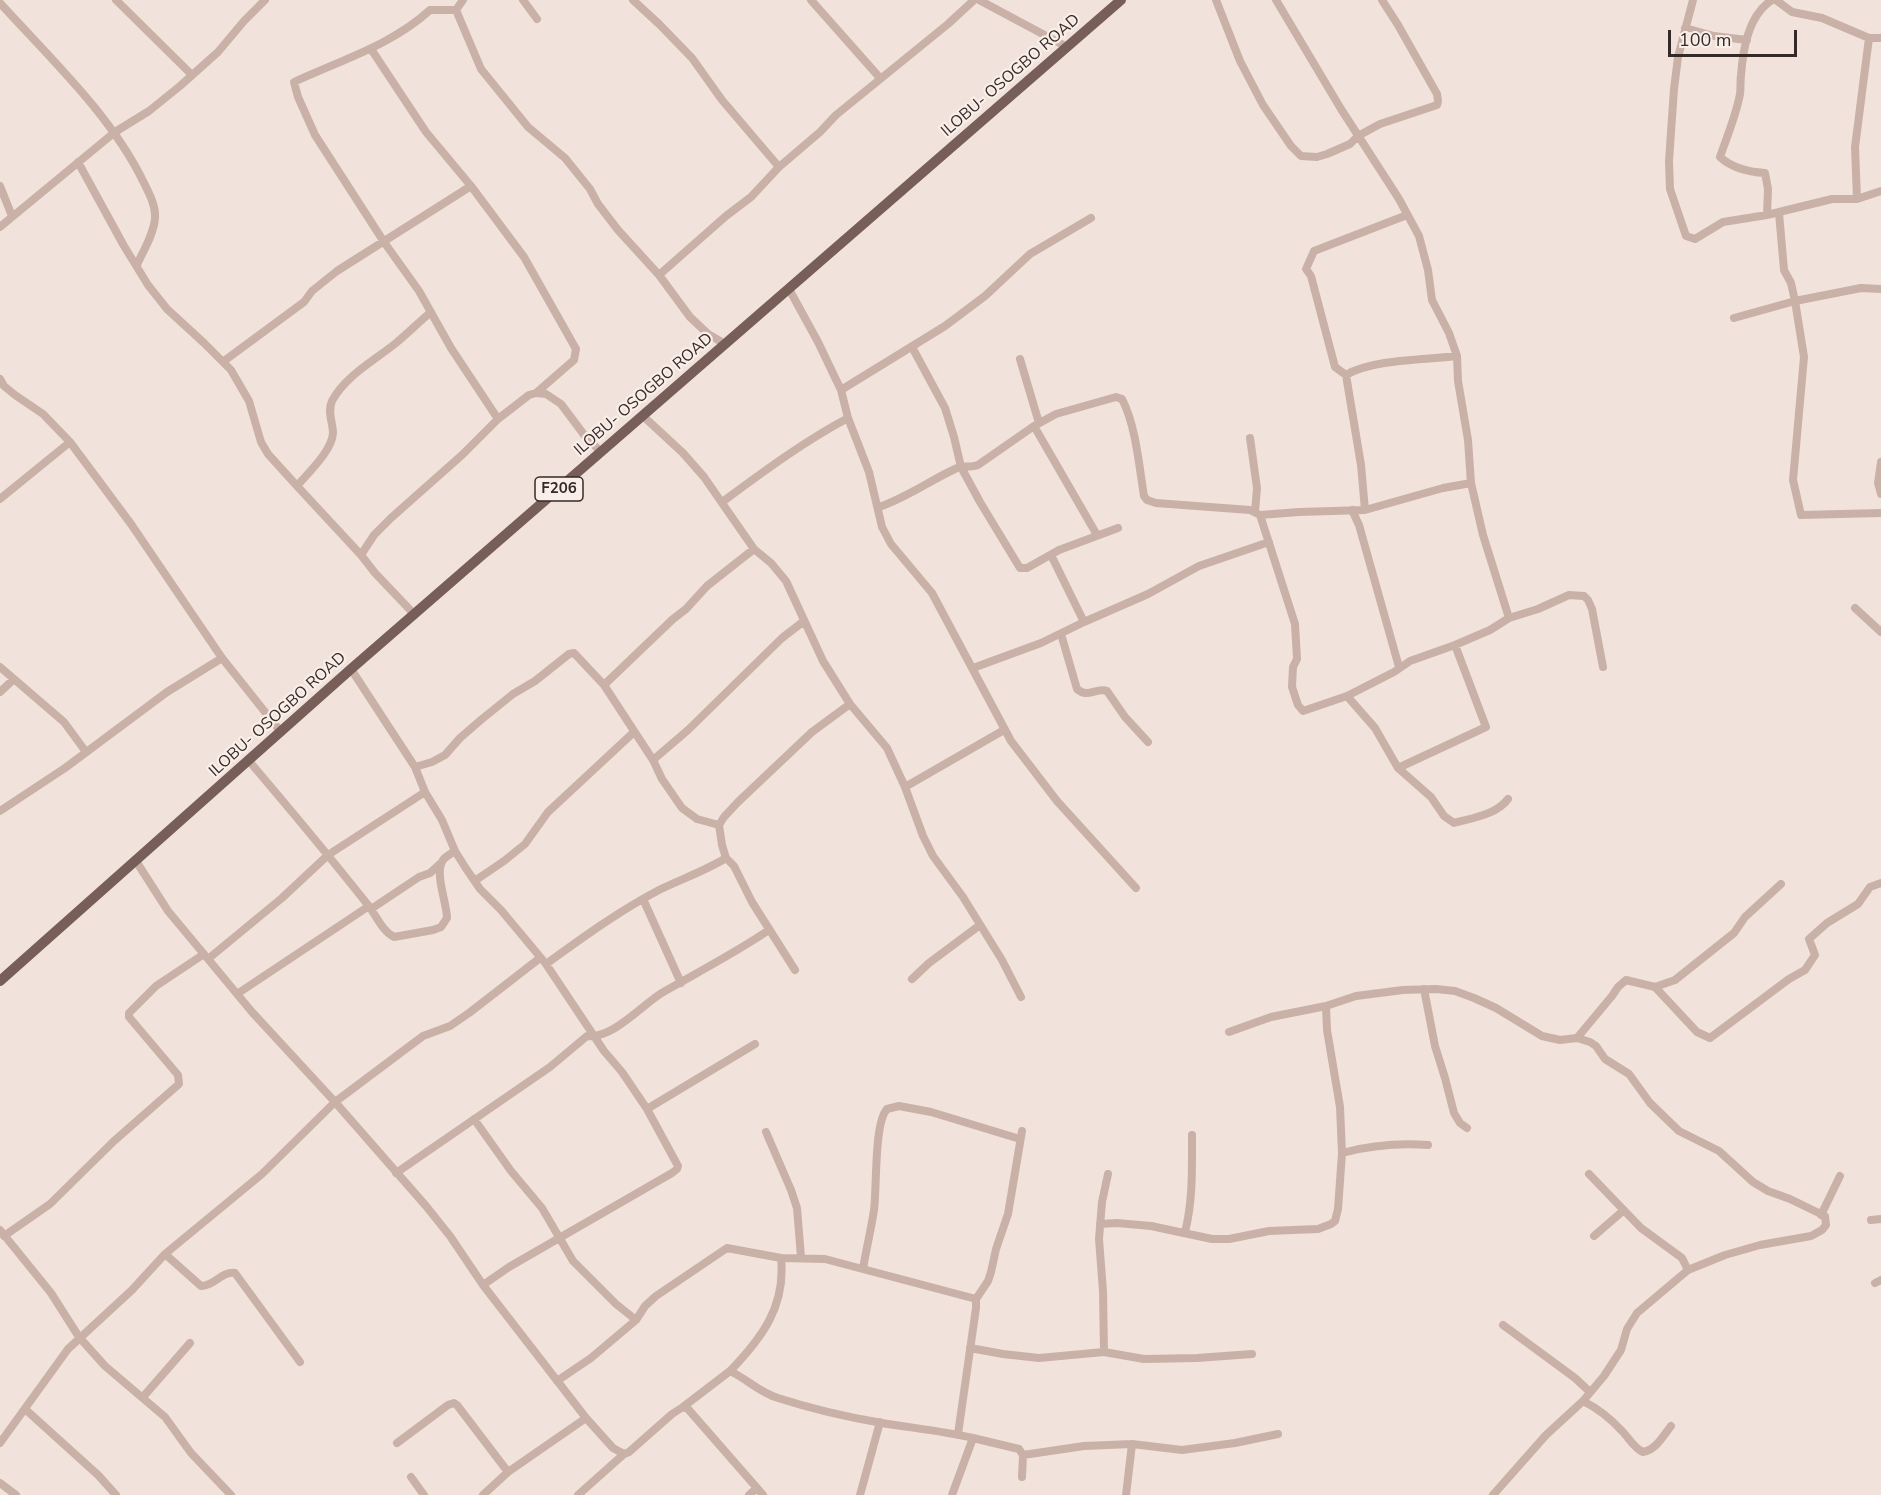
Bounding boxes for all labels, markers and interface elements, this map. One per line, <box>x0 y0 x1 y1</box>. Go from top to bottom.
street label: ILOBU- OSOGBO ROAD <box>938 11 1084 141</box>
scale bar <box>1671 18 1800 56</box>
text: 100 m <box>1679 28 1731 52</box>
street label: ILOBU- OSOGBO ROAD <box>571 330 717 460</box>
road number: F206 <box>535 477 583 501</box>
street label: ILOBU- OSOGBO ROAD <box>206 649 350 781</box>

